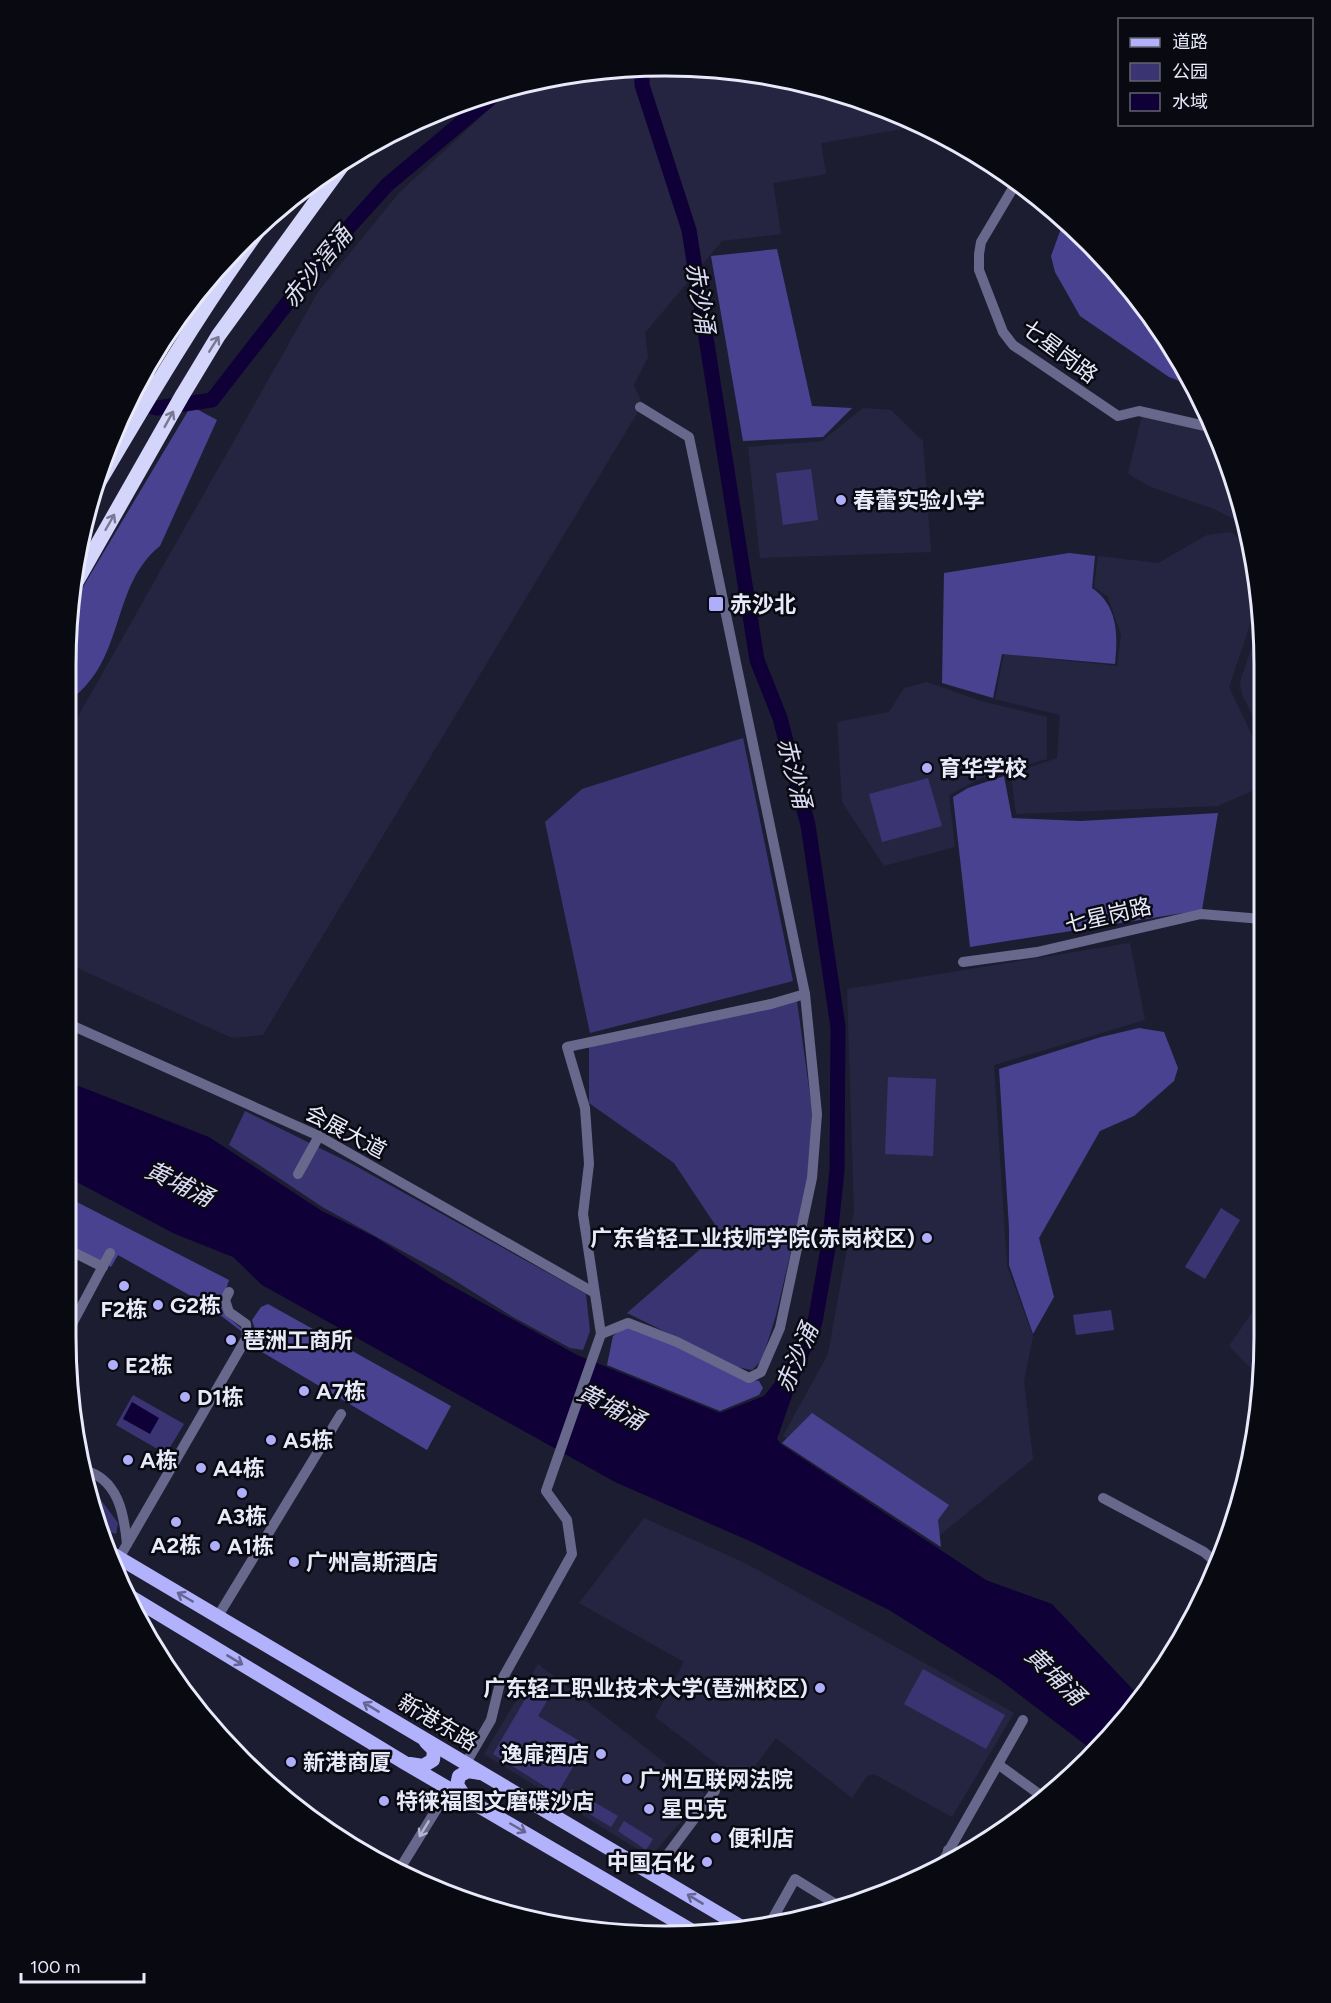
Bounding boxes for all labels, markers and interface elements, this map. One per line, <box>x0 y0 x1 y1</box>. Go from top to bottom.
legend <box>1118 18 1313 126</box>
text: 道路 <box>1172 31 1208 53</box>
text: 公园 <box>1172 61 1208 83</box>
text: 水域 <box>1172 91 1208 113</box>
water label: 赤沙滘涌 <box>275 218 360 313</box>
water label: 赤沙涌 <box>681 260 721 339</box>
street label: 七星岗路 <box>1016 314 1103 389</box>
one-way arrow <box>208 336 220 353</box>
one-way arrow <box>163 411 175 428</box>
place label: 春蕾实验小学 <box>853 487 985 514</box>
marker: 春蕾实验小学 <box>834 493 848 507</box>
one-way arrow <box>105 514 117 531</box>
place label: 赤沙北 <box>730 591 796 618</box>
marker: 赤沙北 <box>707 595 725 613</box>
water label: 赤沙涌 <box>772 734 818 814</box>
place label: 育华学校 <box>939 755 1027 782</box>
marker: 育华学校 <box>920 761 934 775</box>
street label: 七星岗路 <box>1062 892 1154 939</box>
street label: 会展大道 <box>301 1099 391 1164</box>
water label: 黄埔涌 <box>141 1155 221 1214</box>
place label: 广东省轻工业技师学院(赤岗校区) <box>590 1225 915 1252</box>
marker: 广东省轻工业技师学院(赤岗校区) <box>920 1231 934 1245</box>
marker: F2栋 <box>117 1279 131 1293</box>
place label: G2栋 <box>170 1292 221 1319</box>
place label: F2栋 <box>101 1296 147 1323</box>
marker: G2栋 <box>151 1298 165 1312</box>
water label: 赤沙涌 <box>769 1316 825 1397</box>
place label: 琶洲工商所 <box>243 1327 353 1354</box>
marker: 琶洲工商所 <box>224 1333 238 1347</box>
place label: E2栋 <box>125 1352 173 1379</box>
marker: E2栋 <box>106 1358 120 1372</box>
water label: 黄埔涌 <box>573 1377 653 1437</box>
place label: A7栋 <box>316 1378 366 1405</box>
place label: D1栋 <box>197 1384 244 1411</box>
marker: A7栋 <box>297 1384 311 1398</box>
marker: D1栋 <box>178 1390 192 1404</box>
place label: A5栋 <box>283 1427 334 1454</box>
marker: A5栋 <box>264 1433 278 1447</box>
place label: A栋 <box>140 1447 178 1474</box>
marker: A栋 <box>121 1453 135 1467</box>
place label: A4栋 <box>213 1455 265 1482</box>
marker: A4栋 <box>194 1461 208 1475</box>
marker: A3栋 <box>235 1486 249 1500</box>
place label: A3栋 <box>217 1503 267 1530</box>
marker: A2栋 <box>169 1515 183 1529</box>
place label: A2栋 <box>151 1532 201 1559</box>
place label: A1栋 <box>227 1533 274 1560</box>
marker: A1栋 <box>208 1539 222 1553</box>
place label: 广州高斯酒店 <box>306 1549 438 1576</box>
marker: 广州高斯酒店 <box>287 1555 301 1569</box>
one-way arrow <box>177 1590 194 1602</box>
water label: 黄埔涌 <box>1019 1640 1093 1713</box>
one-way arrow <box>226 1654 243 1666</box>
place label: 广东轻工职业技术大学(琶洲校区) <box>483 1675 808 1702</box>
marker: 广东轻工职业技术大学(琶洲校区) <box>813 1681 827 1695</box>
street label: 新港东路 <box>393 1688 482 1757</box>
one-way arrow <box>363 1700 380 1712</box>
place label: 逸扉酒店 <box>501 1741 589 1768</box>
marker: 逸扉酒店 <box>594 1747 608 1761</box>
place label: 新港商厦 <box>303 1749 391 1776</box>
marker: 新港商厦 <box>284 1755 298 1769</box>
place label: 广州互联网法院 <box>639 1766 793 1793</box>
marker: 广州互联网法院 <box>620 1772 634 1786</box>
place label: 特徕福图文磨碟沙店 <box>396 1788 594 1815</box>
marker: 特徕福图文磨碟沙店 <box>377 1794 391 1808</box>
place label: 星巴克 <box>661 1796 727 1823</box>
marker: 星巴克 <box>642 1802 656 1816</box>
one-way arrow <box>418 1820 430 1837</box>
one-way arrow <box>509 1823 526 1835</box>
place label: 便利店 <box>728 1825 794 1852</box>
marker: 便利店 <box>709 1831 723 1845</box>
place label: 中国石化 <box>607 1849 695 1876</box>
marker: 中国石化 <box>700 1855 714 1869</box>
one-way arrow <box>687 1893 704 1905</box>
scale bar <box>21 1946 144 1984</box>
text: 100 m <box>30 1956 80 1978</box>

